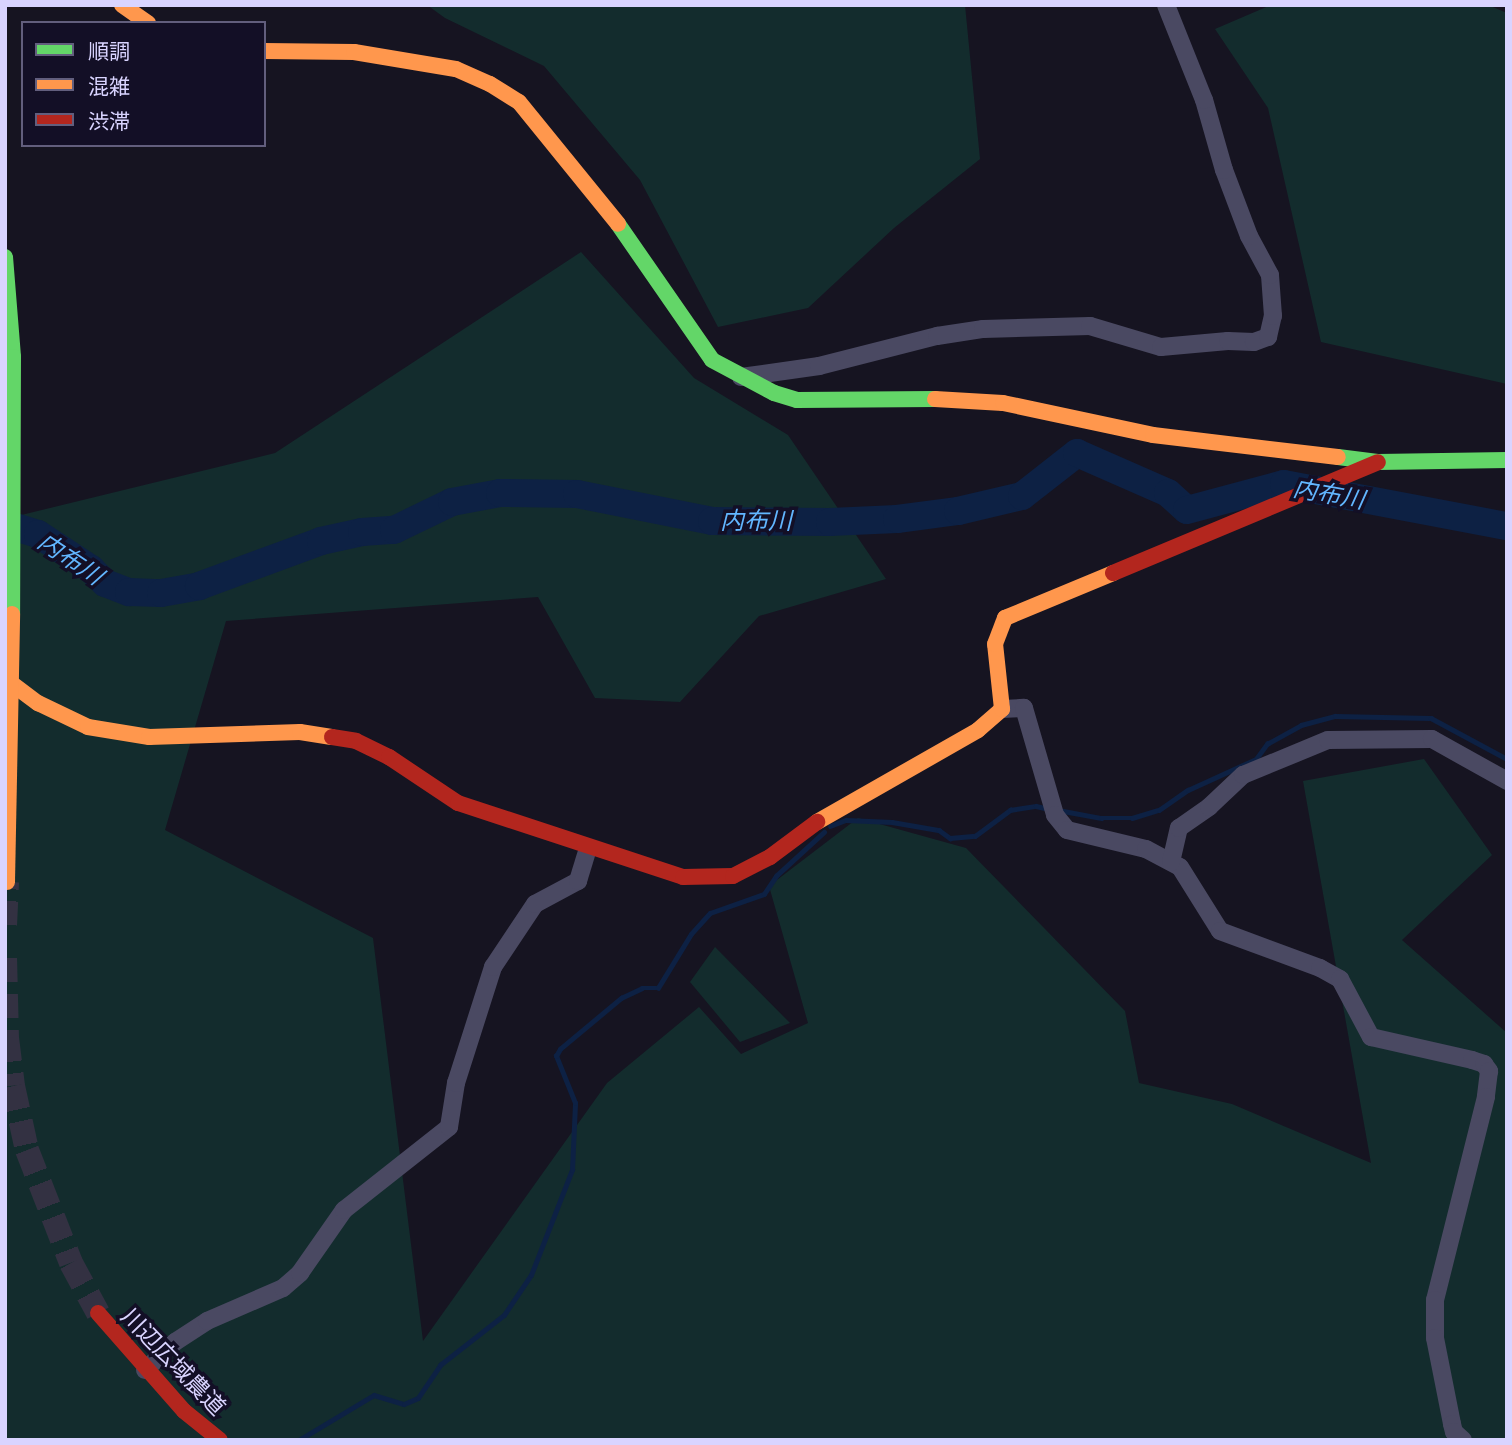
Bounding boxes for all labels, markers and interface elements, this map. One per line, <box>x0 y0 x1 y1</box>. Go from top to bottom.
legend <box>21 21 266 147</box>
text: 順調 <box>88 37 130 65</box>
text: 混雑 <box>88 72 130 100</box>
text: 渋滞 <box>88 107 130 135</box>
water label: 内布川 <box>1291 473 1367 513</box>
water label: 内布川 <box>720 506 792 534</box>
water label: 内布川 <box>33 526 109 590</box>
street label: 川辺広域農道 <box>116 1302 232 1420</box>

